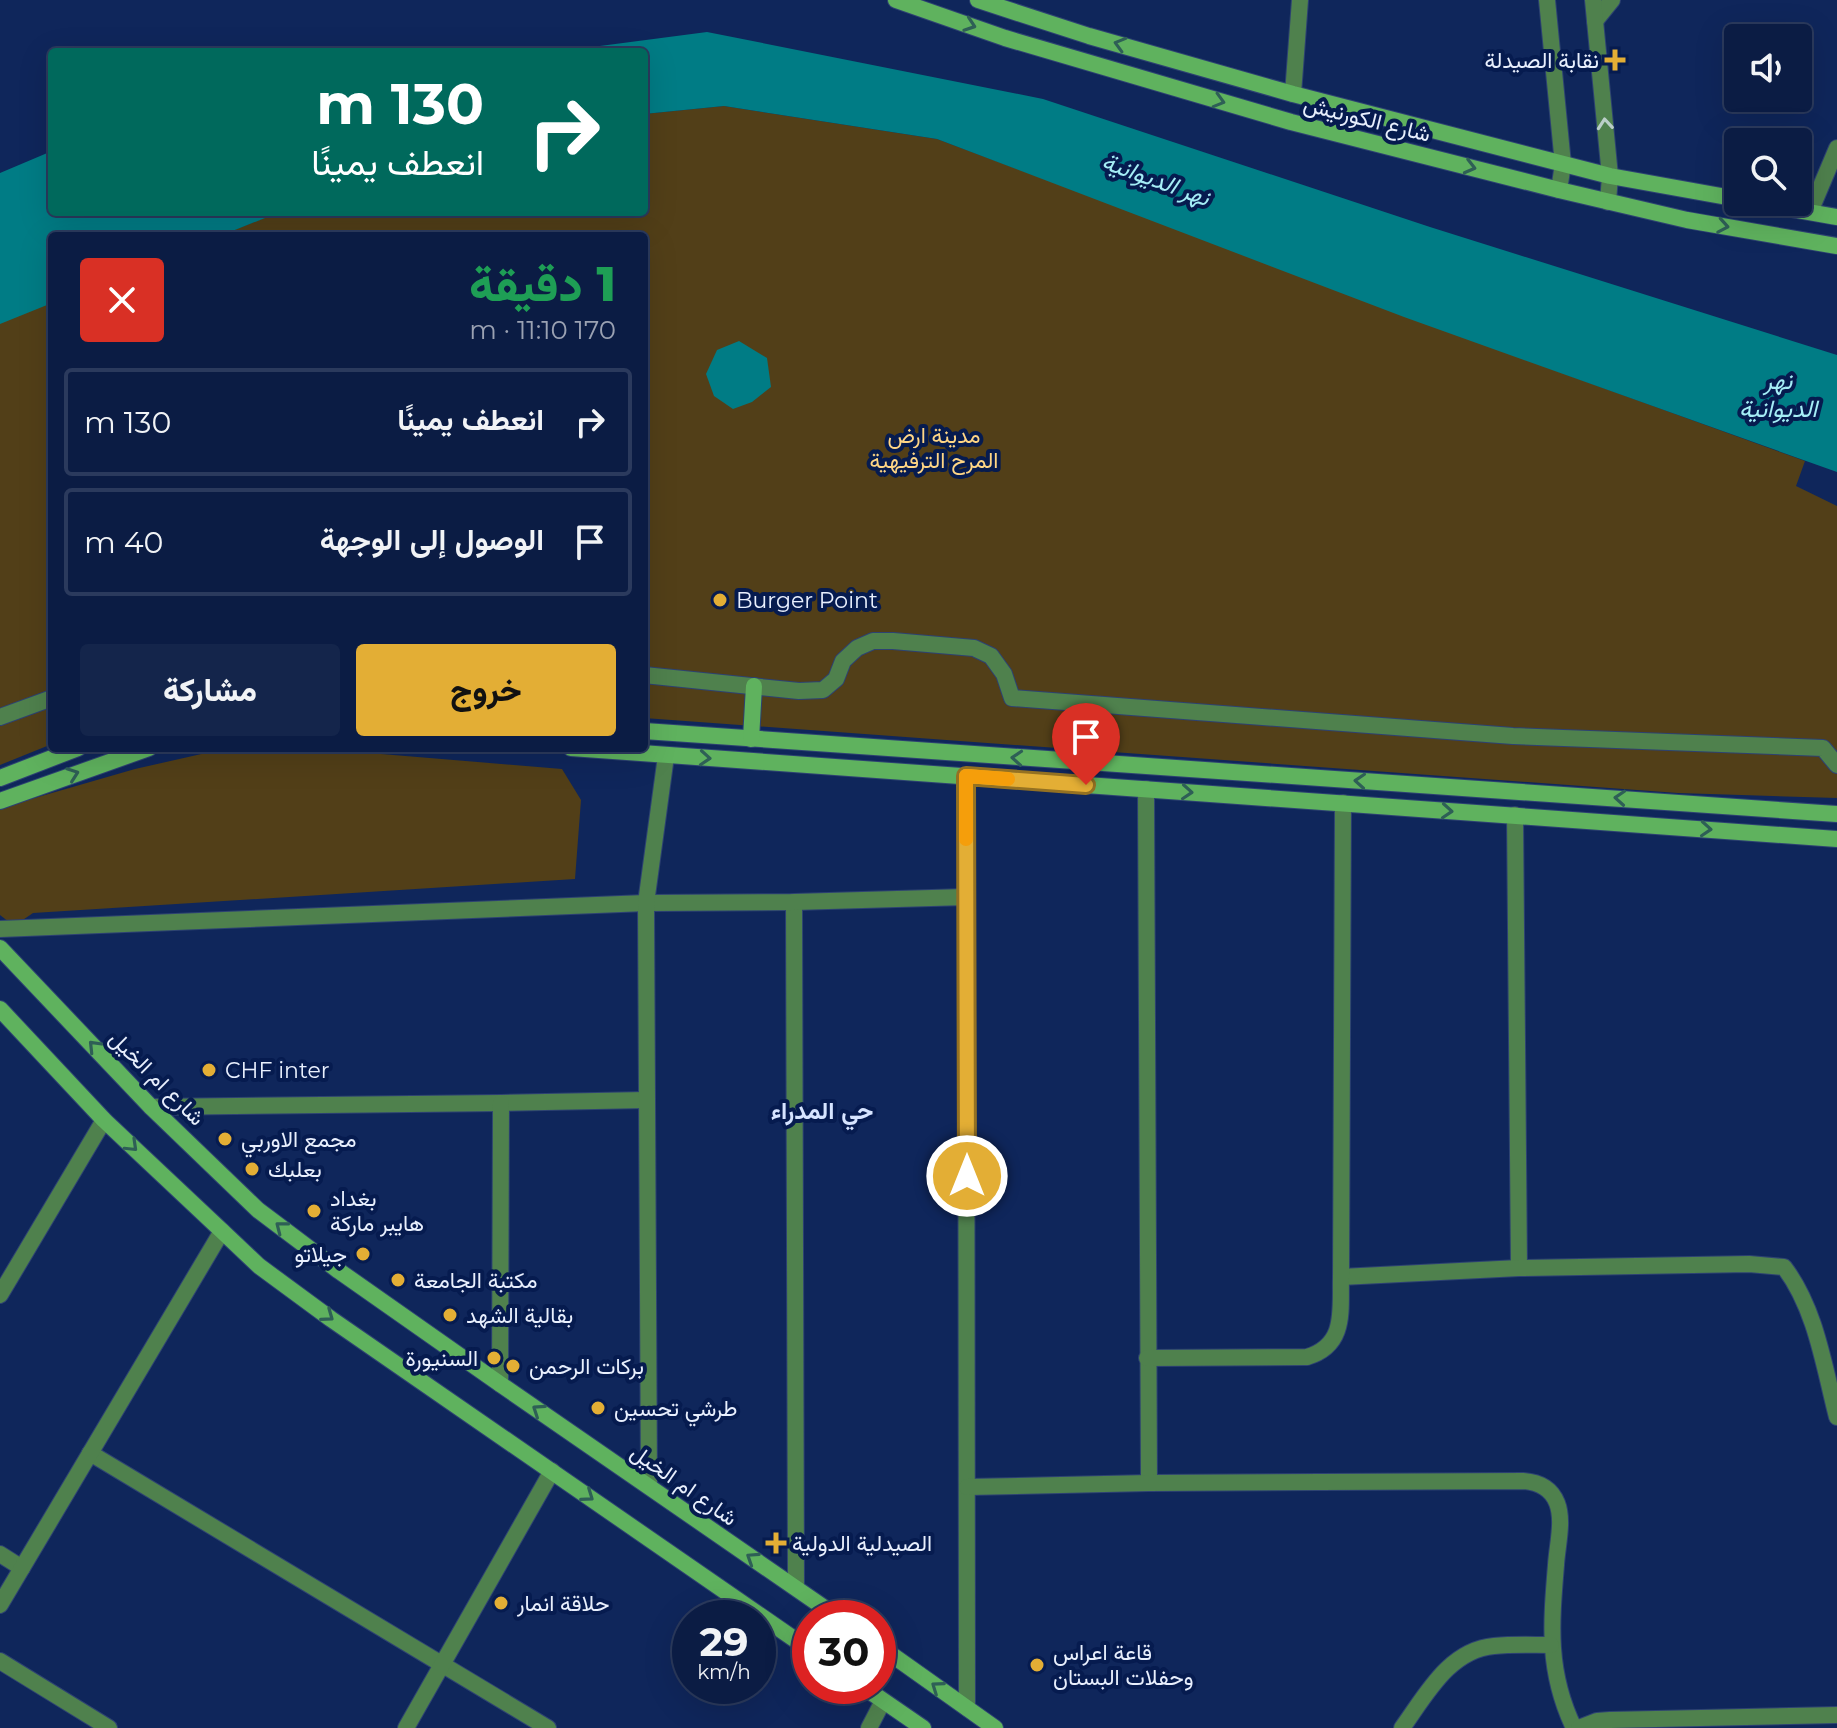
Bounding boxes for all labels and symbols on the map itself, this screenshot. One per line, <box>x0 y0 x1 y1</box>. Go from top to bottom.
one-way arrow <box>962 16 976 32</box>
one-way arrow <box>1113 37 1127 54</box>
place label: نقابة الصيدلة <box>1485 47 1599 74</box>
marker: نقابة الصيدلة <box>1606 51 1624 69</box>
street label: شارع الكورنيش <box>1300 90 1433 149</box>
one-way arrow <box>1211 92 1225 108</box>
one-way arrow <box>1597 117 1614 130</box>
water label: نهر الديوانية <box>1098 146 1215 213</box>
one-way arrow <box>1462 158 1476 175</box>
one-way arrow <box>1716 217 1730 234</box>
water label: نهر الديوانية <box>1739 366 1820 424</box>
park label: مدينة ارض المرح الترفيهية <box>870 422 998 475</box>
place label: Burger Point <box>736 587 878 614</box>
marker: Burger Point <box>711 591 729 609</box>
pin <box>1052 703 1120 785</box>
one-way arrow <box>699 749 712 766</box>
one-way arrow <box>1010 749 1023 766</box>
one-way arrow <box>65 768 79 784</box>
one-way arrow <box>1353 773 1366 790</box>
one-way arrow <box>1181 783 1194 800</box>
one-way arrow <box>1613 790 1626 807</box>
one-way arrow <box>1441 802 1454 819</box>
one-way arrow <box>1700 820 1713 837</box>
street label: شارع ام الخيل <box>103 1025 210 1132</box>
one-way arrow <box>89 1041 103 1056</box>
place label: CHF inter <box>225 1057 330 1084</box>
marker: CHF inter <box>200 1061 218 1079</box>
district label: حي المدراء <box>771 1096 873 1131</box>
place label: مجمع الاوربي <box>241 1126 357 1158</box>
marker: مجمع الاوربي <box>216 1130 234 1148</box>
position arrow <box>925 1134 1009 1218</box>
one-way arrow <box>123 1137 137 1151</box>
place label: بعلبك <box>268 1156 322 1183</box>
marker: بعلبك <box>243 1160 261 1178</box>
place label: بغداد هايبر ماركة <box>330 1185 424 1237</box>
marker: بغداد هايبر ماركة <box>305 1202 323 1220</box>
one-way arrow <box>275 1223 290 1237</box>
place label: جيلاتو <box>294 1241 347 1268</box>
marker: جيلاتو <box>354 1245 372 1263</box>
place label: مكتبة الجامعة <box>414 1267 538 1294</box>
marker: مكتبة الجامعة <box>389 1271 407 1289</box>
place label: بقالية الشهد <box>466 1302 573 1329</box>
marker: بقالية الشهد <box>441 1306 459 1324</box>
one-way arrow <box>319 1307 333 1321</box>
place label: السنيورة <box>406 1345 478 1372</box>
marker: السنيورة <box>485 1349 503 1367</box>
place label: بركات الرحمن <box>529 1353 644 1380</box>
marker: بركات الرحمن <box>504 1357 522 1375</box>
place label: طرشي تحسين <box>614 1395 737 1427</box>
marker: طرشي تحسين <box>589 1399 607 1417</box>
one-way arrow <box>532 1405 546 1420</box>
street label: شارع ام الخيل <box>625 1438 742 1532</box>
one-way arrow <box>579 1486 593 1501</box>
place label: الصيدلية الدولية <box>792 1530 932 1557</box>
marker: الصيدلية الدولية <box>767 1534 785 1552</box>
one-way arrow <box>746 1553 760 1568</box>
place label: حلاقة انمار <box>516 1590 610 1617</box>
marker: حلاقة انمار <box>492 1594 510 1612</box>
speed limit sign: 30 <box>792 1600 896 1704</box>
place label: قاعة اعراس وحفلات البستان <box>1053 1639 1193 1691</box>
marker: قاعة اعراس وحفلات البستان <box>1028 1656 1046 1674</box>
one-way arrow <box>931 1682 945 1697</box>

